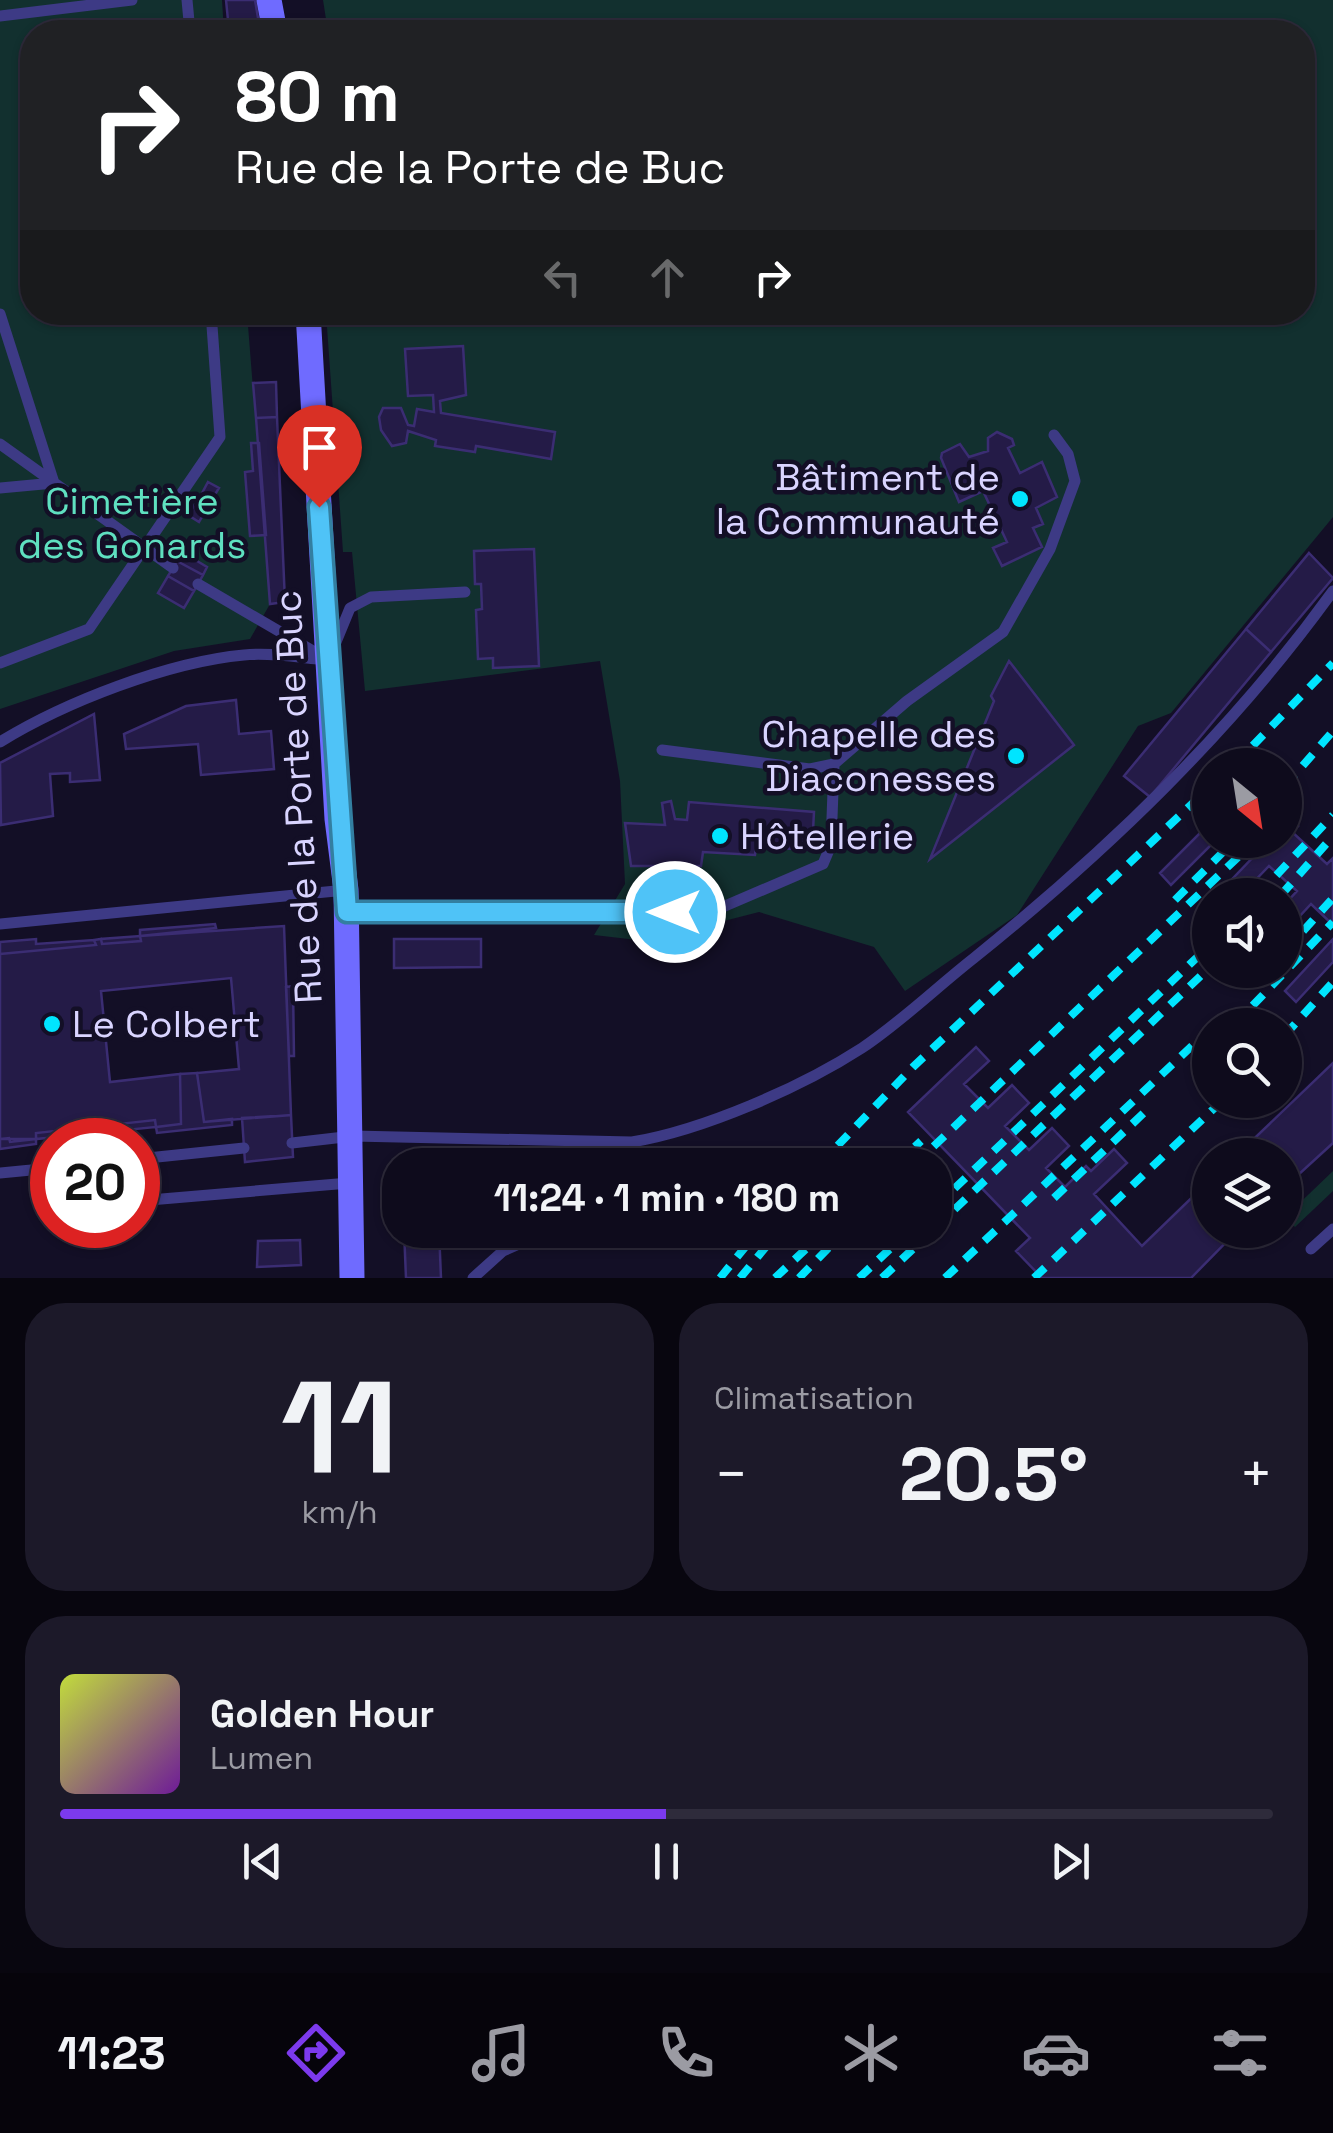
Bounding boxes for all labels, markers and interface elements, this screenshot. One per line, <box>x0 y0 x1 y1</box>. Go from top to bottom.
text: 80 m <box>235 52 400 141</box>
icon: right <box>70 60 200 190</box>
text: Rue de la Porte de Buc <box>235 139 725 196</box>
icon: left <box>535 250 590 305</box>
icon: ahead <box>640 250 695 305</box>
icon: right <box>745 250 800 305</box>
pin <box>277 405 362 508</box>
icon: arrive <box>292 420 347 475</box>
place label: Bâtiment de la Communauté <box>716 453 1000 545</box>
park label: Cimetière des Gonards <box>18 477 246 569</box>
marker: Bâtiment de la Communauté <box>1009 488 1031 510</box>
street label: Rue de la Porte de Buc <box>263 589 333 1005</box>
place label: Chapelle des Diaconesses <box>762 710 996 802</box>
marker: Chapelle des Diaconesses <box>1005 745 1027 767</box>
north arrow <box>1192 748 1302 858</box>
map controls <box>1192 748 1302 1248</box>
place label: Hôtellerie <box>740 812 914 860</box>
marker: Hôtellerie <box>709 825 731 847</box>
position arrow <box>623 860 727 964</box>
button: sound <box>1192 878 1302 988</box>
place label: Le Colbert <box>72 1000 261 1048</box>
button: search <box>1192 1008 1302 1118</box>
marker: Le Colbert <box>41 1013 63 1035</box>
speed limit sign: 20 <box>30 1118 160 1248</box>
button: layers <box>1192 1138 1302 1248</box>
text: 11:24 · 1 min · 180 m <box>494 1174 840 1222</box>
text: 11 <box>281 1344 398 1510</box>
text: Climatisation <box>714 1378 914 1418</box>
text: 20.5° <box>899 1426 1088 1522</box>
text: − <box>714 1439 748 1509</box>
text: + <box>1239 1439 1273 1509</box>
text: km/h <box>301 1492 378 1532</box>
text: Golden Hour <box>210 1690 434 1738</box>
text: Lumen <box>210 1738 313 1778</box>
icon: previous <box>235 1834 290 1889</box>
icon: pause <box>639 1834 694 1889</box>
icon: next <box>1043 1834 1098 1889</box>
icon: directions <box>281 2018 351 2088</box>
icon: music <box>466 2018 536 2088</box>
icon: phone <box>651 2018 721 2088</box>
icon: climate <box>836 2018 906 2088</box>
icon: car <box>1021 2018 1091 2088</box>
icon: filters <box>1205 2018 1275 2088</box>
text: 11:23 <box>57 2025 166 2082</box>

